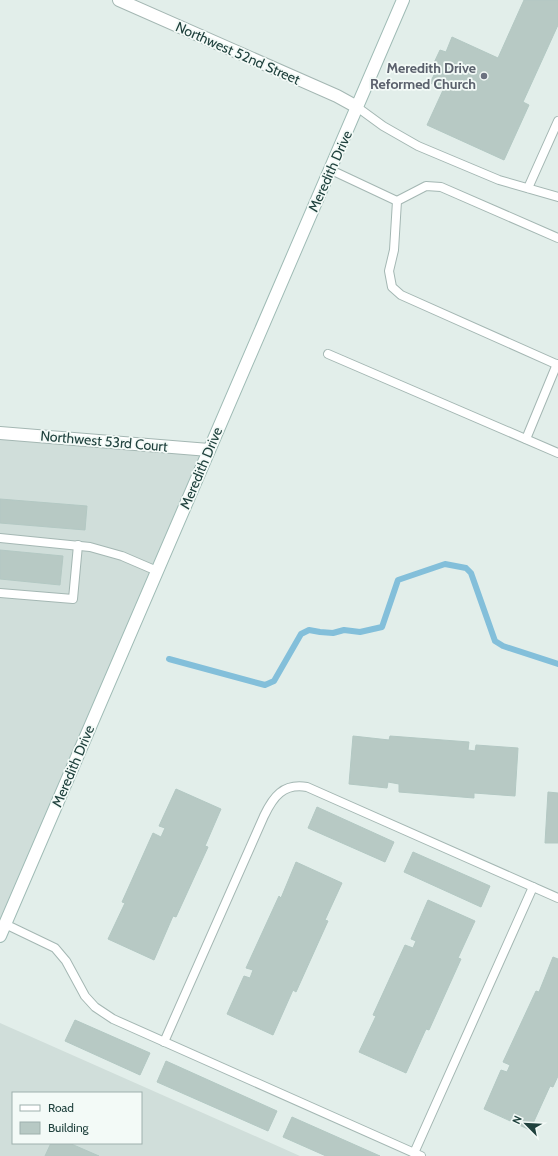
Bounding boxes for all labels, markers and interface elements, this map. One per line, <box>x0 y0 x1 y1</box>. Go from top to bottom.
street label: Northwest 52nd Street <box>173 17 303 89</box>
place label: Meredith Drive Reformed Church <box>370 59 476 93</box>
marker: Meredith Drive Reformed Church <box>479 71 489 81</box>
street label: Meredith Drive <box>304 127 356 215</box>
street label: Meredith Drive <box>176 424 226 512</box>
street label: Northwest 53rd Court <box>40 426 169 456</box>
street label: Meredith Drive <box>48 722 98 810</box>
legend <box>12 1092 142 1144</box>
text: Road <box>48 1100 74 1115</box>
north arrow <box>506 1104 546 1144</box>
text: N <box>509 1114 525 1126</box>
text: Building <box>48 1120 90 1135</box>

